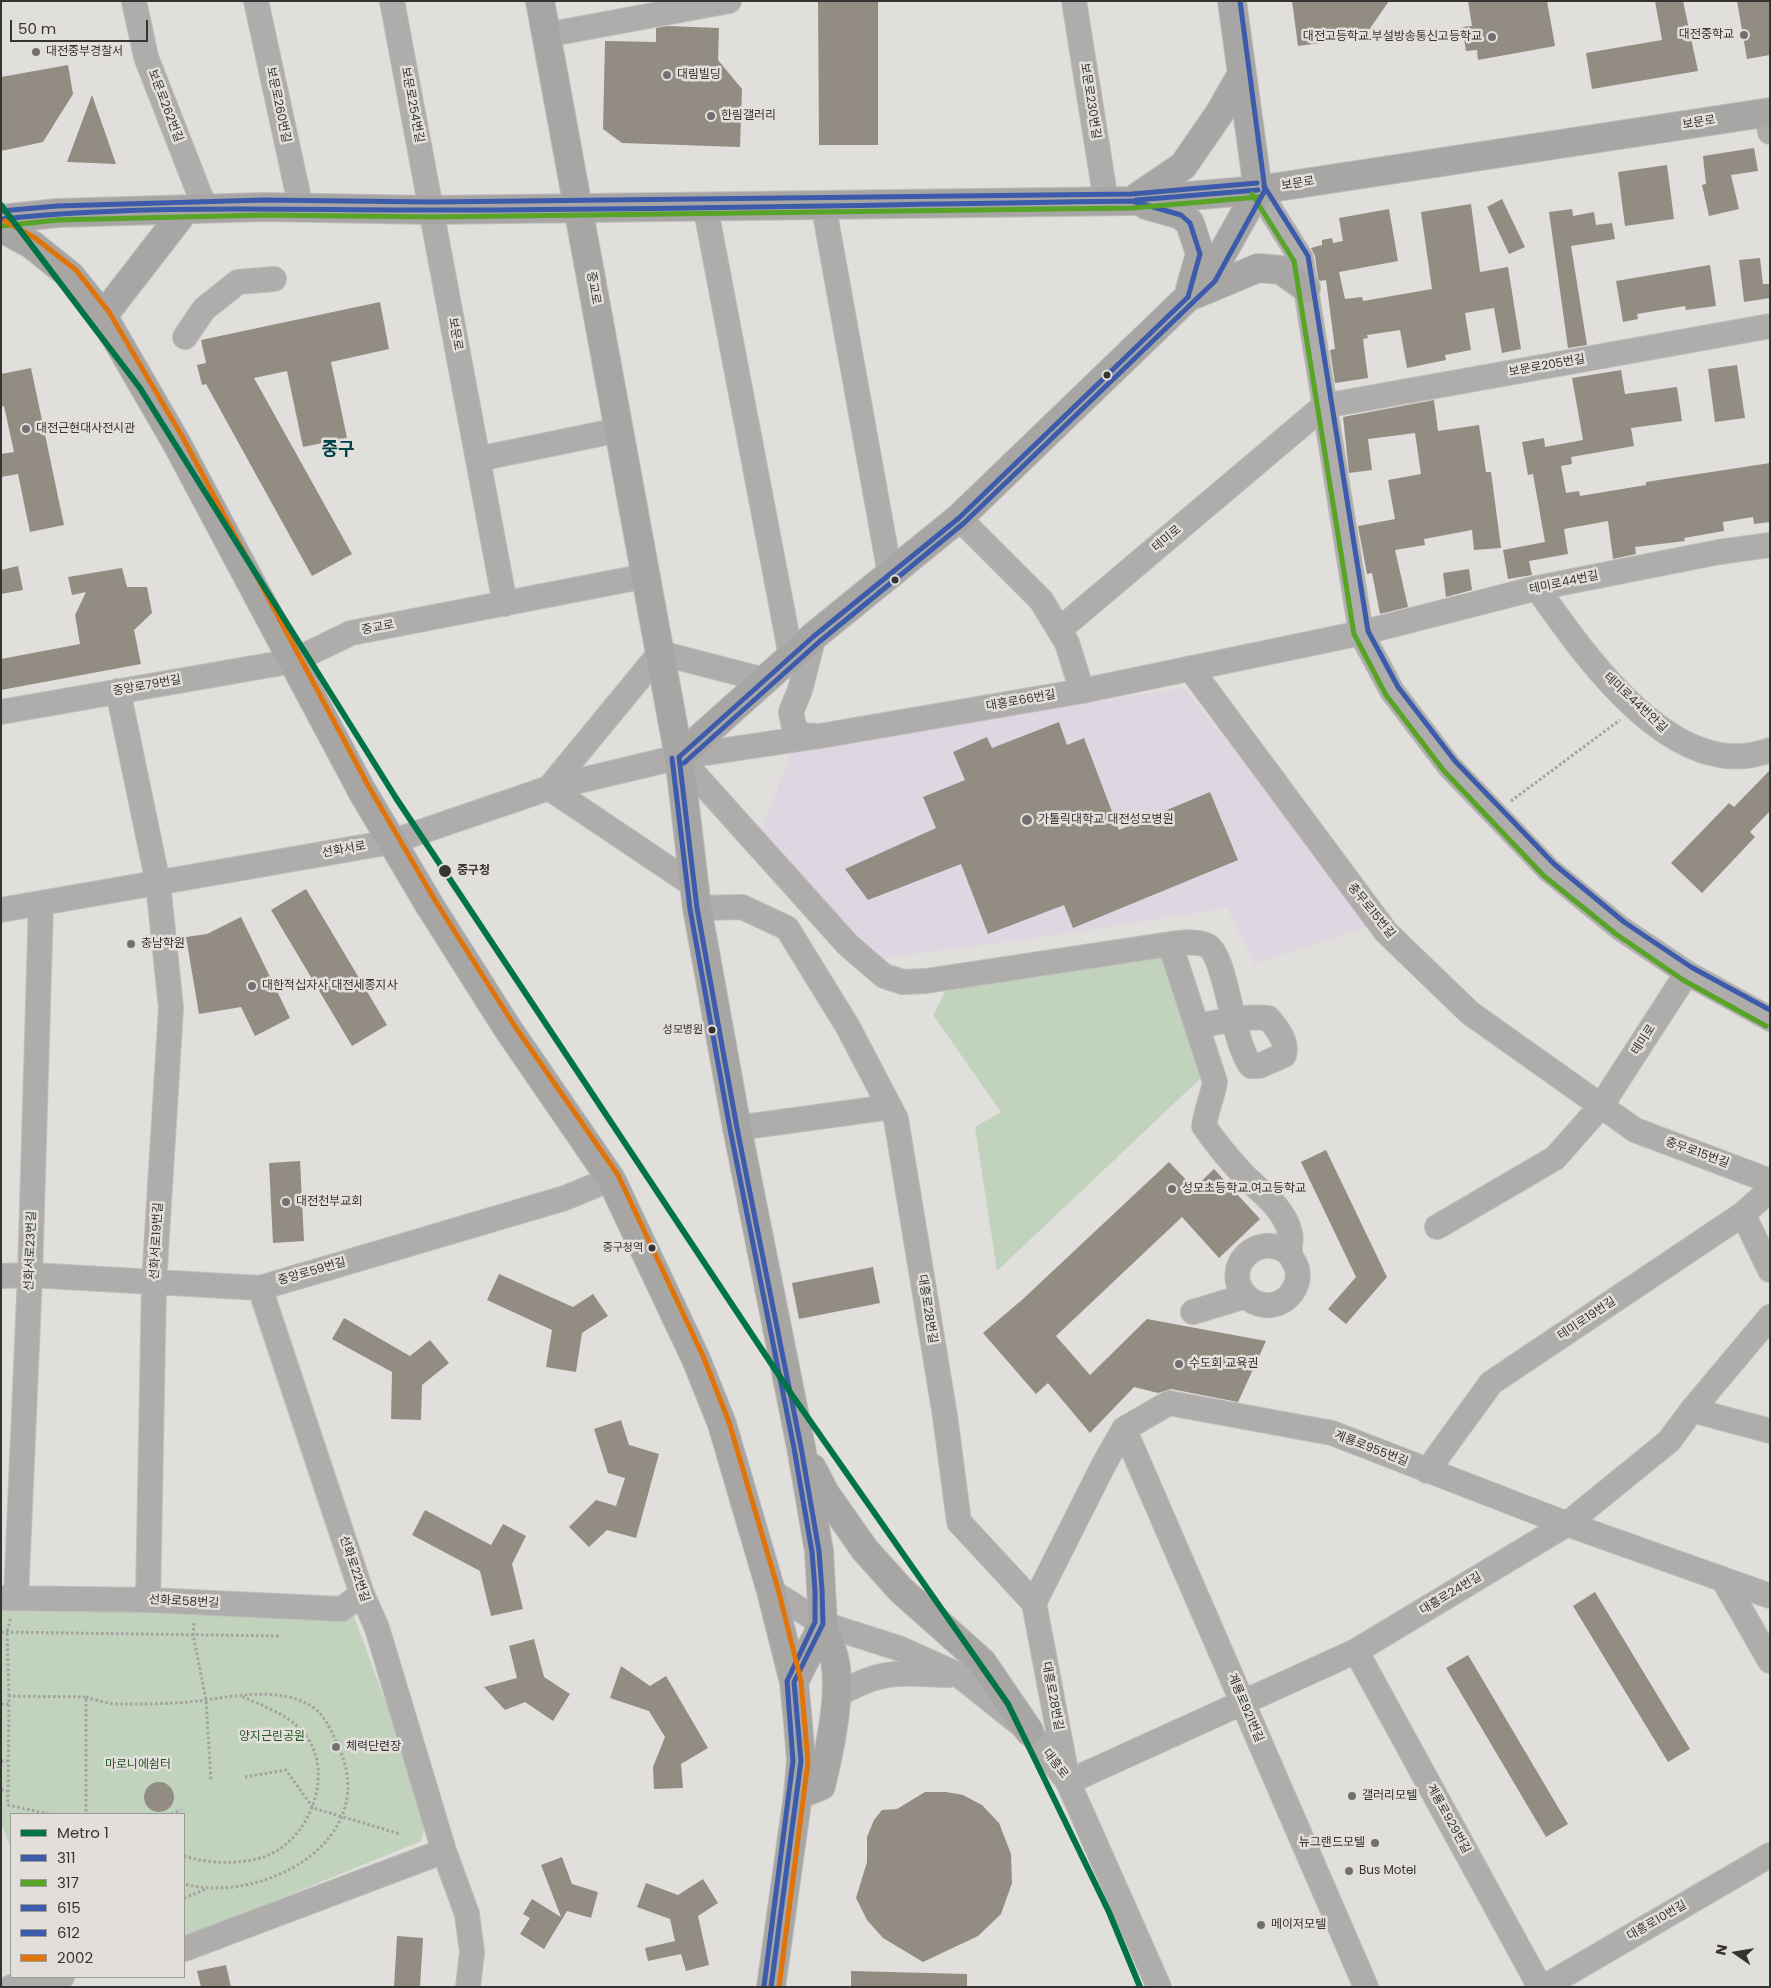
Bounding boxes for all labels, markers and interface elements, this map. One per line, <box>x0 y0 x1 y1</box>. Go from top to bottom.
scale bar <box>12 10 150 42</box>
text: 50 m <box>18 18 56 39</box>
place label: 대전중학교 <box>1679 28 1734 42</box>
marker: 대전중학교 <box>1738 29 1750 41</box>
place label: 대전고등학교.부설방송통신고등학교 <box>1303 30 1482 44</box>
marker: 대전고등학교.부설방송통신고등학교 <box>1486 31 1498 43</box>
place label: 대전중부경찰서 <box>46 45 123 59</box>
marker: 대전중부경찰서 <box>30 46 42 58</box>
street label: 보문로230번길 <box>1077 62 1103 140</box>
street label: 보문로260번길 <box>263 66 293 144</box>
street label: 보문로254번길 <box>398 66 426 144</box>
street label: 보문로262번길 <box>145 68 185 144</box>
place label: 대림빌딩 <box>677 68 721 82</box>
marker: 대림빌딩 <box>661 69 673 81</box>
place label: 한림갤러리 <box>721 109 776 123</box>
marker: 한림갤러리 <box>705 110 717 122</box>
street label: 보문로 <box>1682 113 1716 133</box>
street label: 보문로 <box>1281 174 1315 194</box>
street label: 중교로 <box>583 270 603 306</box>
street label: 보문로 <box>445 316 465 352</box>
street label: 보문로205번길 <box>1508 352 1586 380</box>
unlabelled marker <box>1102 370 1112 380</box>
place label: 대전근현대사전시관 <box>36 422 135 436</box>
marker: 대전근현대사전시관 <box>20 423 32 435</box>
district label: 중구 <box>321 439 355 461</box>
street label: 테미로 <box>1150 523 1184 555</box>
street label: 테미로44번길 <box>1528 569 1600 597</box>
unlabelled marker <box>890 575 900 585</box>
street label: 중교로 <box>360 618 396 638</box>
street label: 테미로44번안길 <box>1600 670 1670 736</box>
street label: 중앙로79번길 <box>112 673 182 699</box>
street label: 대흥로66번길 <box>985 688 1057 714</box>
marker: 가톨릭대학교 대전성모병원 <box>1020 813 1034 827</box>
place label: 가톨릭대학교 대전성모병원 <box>1038 813 1174 827</box>
street label: 선화서로 <box>321 839 367 861</box>
marker: 중구청 <box>437 863 453 879</box>
place label: 중구청 <box>457 864 490 878</box>
street label: 충무로15번길 <box>1344 881 1398 941</box>
place label: 충남학원 <box>141 937 185 951</box>
marker: 충남학원 <box>125 938 137 950</box>
place label: 대한적십자사 대전세종지사 <box>262 979 398 993</box>
marker: 대한적십자사 대전세종지사 <box>246 980 258 992</box>
street label: 테미로 <box>1629 1022 1659 1058</box>
place label: 성모병원 <box>663 1023 703 1037</box>
marker: 성모병원 <box>707 1025 717 1035</box>
street label: 충무로15번길 <box>1663 1135 1731 1171</box>
place label: 성모초등학교.여고등학교 <box>1182 1182 1306 1196</box>
marker: 성모초등학교.여고등학교 <box>1166 1183 1178 1195</box>
place label: 대전천부교회 <box>296 1195 362 1209</box>
marker: 대전천부교회 <box>280 1196 292 1208</box>
street label: 선화서로19번길 <box>148 1202 166 1280</box>
street label: 선화서로23번길 <box>22 1211 40 1291</box>
place label: 중구청역 <box>603 1241 643 1255</box>
marker: 중구청역 <box>647 1243 657 1253</box>
street label: 중앙로59번길 <box>276 1255 348 1289</box>
street label: 대흥로28번길 <box>914 1273 940 1345</box>
street label: 테미로19번길 <box>1555 1294 1619 1344</box>
place label: 수도회 교육권 <box>1189 1357 1258 1371</box>
marker: 수도회 교육권 <box>1173 1358 1185 1370</box>
street label: 계룡로955번길 <box>1332 1428 1410 1470</box>
street label: 선화로22번길 <box>336 1534 372 1604</box>
street label: 대흥로24번길 <box>1417 1570 1485 1618</box>
street label: 선화로58번길 <box>149 1593 219 1611</box>
street label: 대흥로28번길 <box>1038 1660 1066 1732</box>
street label: 계룡로921번길 <box>1224 1671 1266 1745</box>
park label: 양지근린공원 <box>239 1730 305 1744</box>
place label: 체력단련장 <box>346 1740 401 1754</box>
marker: 체력단련장 <box>330 1741 342 1753</box>
street label: 대흥로 <box>1039 1747 1071 1781</box>
park label: 마로니에쉼터 <box>105 1758 171 1772</box>
street label: 계룡로929번길 <box>1423 1782 1473 1856</box>
place label: 갤러리모텔 <box>1362 1789 1417 1803</box>
marker: 갤러리모텔 <box>1346 1790 1358 1802</box>
legend <box>10 1813 185 1978</box>
text: Metro 1 <box>57 1822 109 1843</box>
place label: 뉴그랜드모텔 <box>1299 1836 1365 1850</box>
marker: 뉴그랜드모텔 <box>1369 1837 1381 1849</box>
text: 311 <box>57 1847 75 1868</box>
place label: Bus Motel <box>1359 1864 1416 1878</box>
marker: Bus Motel <box>1343 1865 1355 1877</box>
text: 317 <box>57 1872 79 1893</box>
text: 615 <box>57 1897 81 1918</box>
street label: 대흥로10번길 <box>1625 1898 1689 1944</box>
place label: 메이저모텔 <box>1271 1918 1326 1932</box>
marker: 메이저모텔 <box>1255 1919 1267 1931</box>
text: 612 <box>57 1922 80 1943</box>
north arrow <box>1711 1928 1761 1978</box>
text: N <box>1710 1942 1732 1957</box>
text: 2002 <box>57 1947 93 1968</box>

